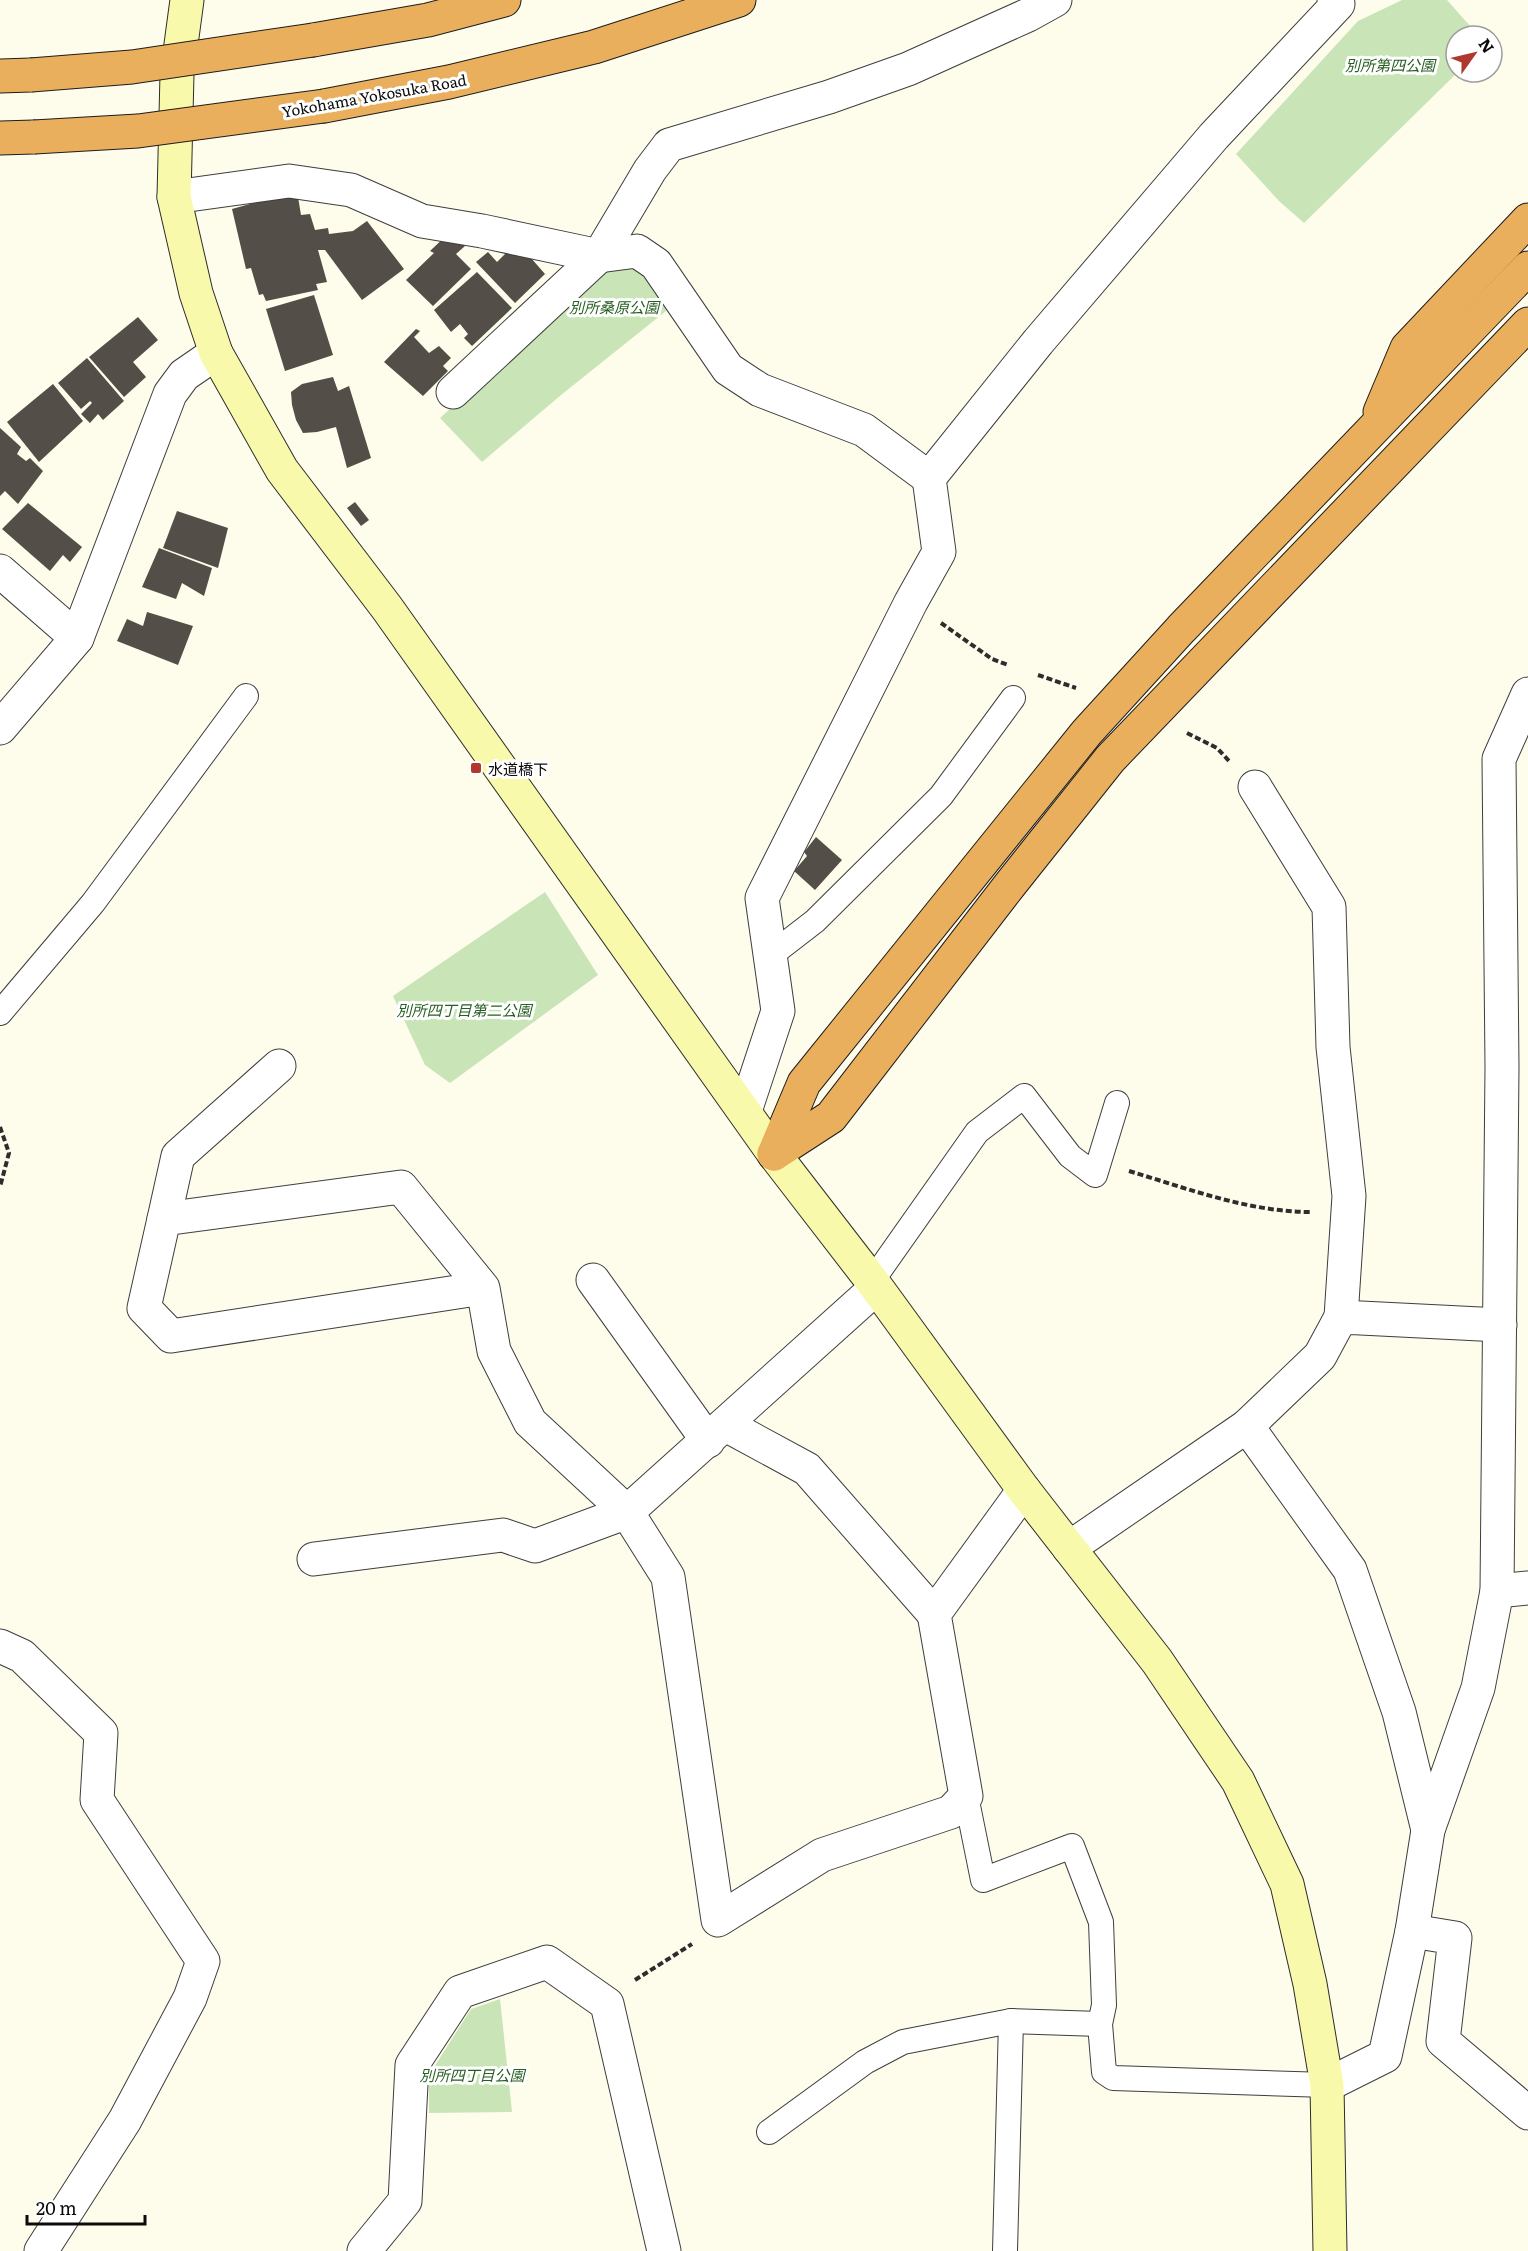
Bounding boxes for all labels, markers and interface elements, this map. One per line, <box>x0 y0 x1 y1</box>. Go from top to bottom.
north arrow <box>1444 24 1504 84</box>
text: N <box>1474 33 1501 57</box>
park label: 別所第四公園 <box>1345 53 1437 76</box>
street label: Yokohama Yokosuka Road <box>280 67 468 123</box>
park label: 別所桑原公園 <box>569 295 661 318</box>
place label: 水道橋下 <box>488 757 548 780</box>
marker: 水道橋下 <box>469 761 483 775</box>
park label: 別所四丁目第二公園 <box>396 998 533 1021</box>
park label: 別所四丁目公園 <box>419 2063 526 2086</box>
scale bar <box>27 2188 146 2226</box>
text: 20 m <box>36 2194 77 2221</box>

